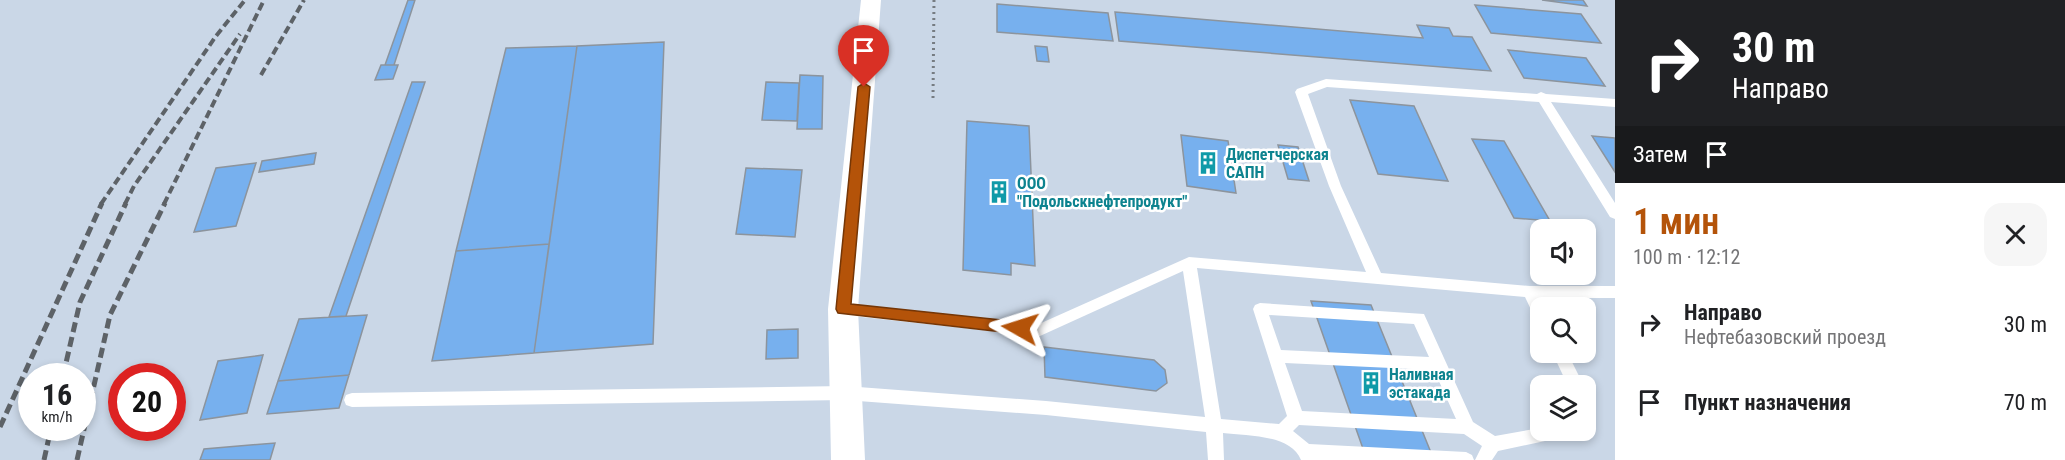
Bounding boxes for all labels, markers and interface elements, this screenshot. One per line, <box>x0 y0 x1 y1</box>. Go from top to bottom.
text: 30 m <box>1732 23 1815 72</box>
icon: right <box>1633 24 1711 102</box>
pin <box>838 25 889 87</box>
icon: arrive <box>847 34 880 67</box>
text: Направо <box>1732 73 1829 105</box>
icon: arrive <box>1700 138 1733 171</box>
text: Затем <box>1633 142 1688 167</box>
place label: Диспетчерская САПН <box>1226 145 1329 182</box>
building icon: Диспетчерская САПН <box>1195 150 1221 176</box>
place label: ООО "Подольскнефтепродукт" <box>1017 174 1187 211</box>
building icon: ООО "Подольскнефтепродукт" <box>986 179 1012 205</box>
text: 1 мин <box>1633 201 1719 243</box>
button: close <box>1984 203 2047 266</box>
map controls <box>1530 219 1596 441</box>
button: sound <box>1530 219 1596 285</box>
text: 100 m · 12:12 <box>1633 245 1740 269</box>
position arrow <box>988 296 1052 360</box>
button: search <box>1530 297 1596 363</box>
text: Направо <box>1684 300 1762 325</box>
icon: right <box>1633 308 1666 341</box>
text: 30 m <box>2004 312 2047 337</box>
text: Нефтебазовский проезд <box>1684 325 1886 349</box>
speed limit sign: 20 <box>108 363 186 441</box>
place label: Наливная эстакада <box>1389 365 1454 402</box>
building icon: Наливная эстакада <box>1358 370 1384 396</box>
button: layers <box>1530 375 1596 441</box>
text: 16 <box>42 377 72 412</box>
icon: arrive <box>1633 386 1666 419</box>
text: Пункт назначения <box>1684 390 1851 415</box>
text: 70 m <box>2004 390 2047 415</box>
text: km/h <box>42 408 72 426</box>

